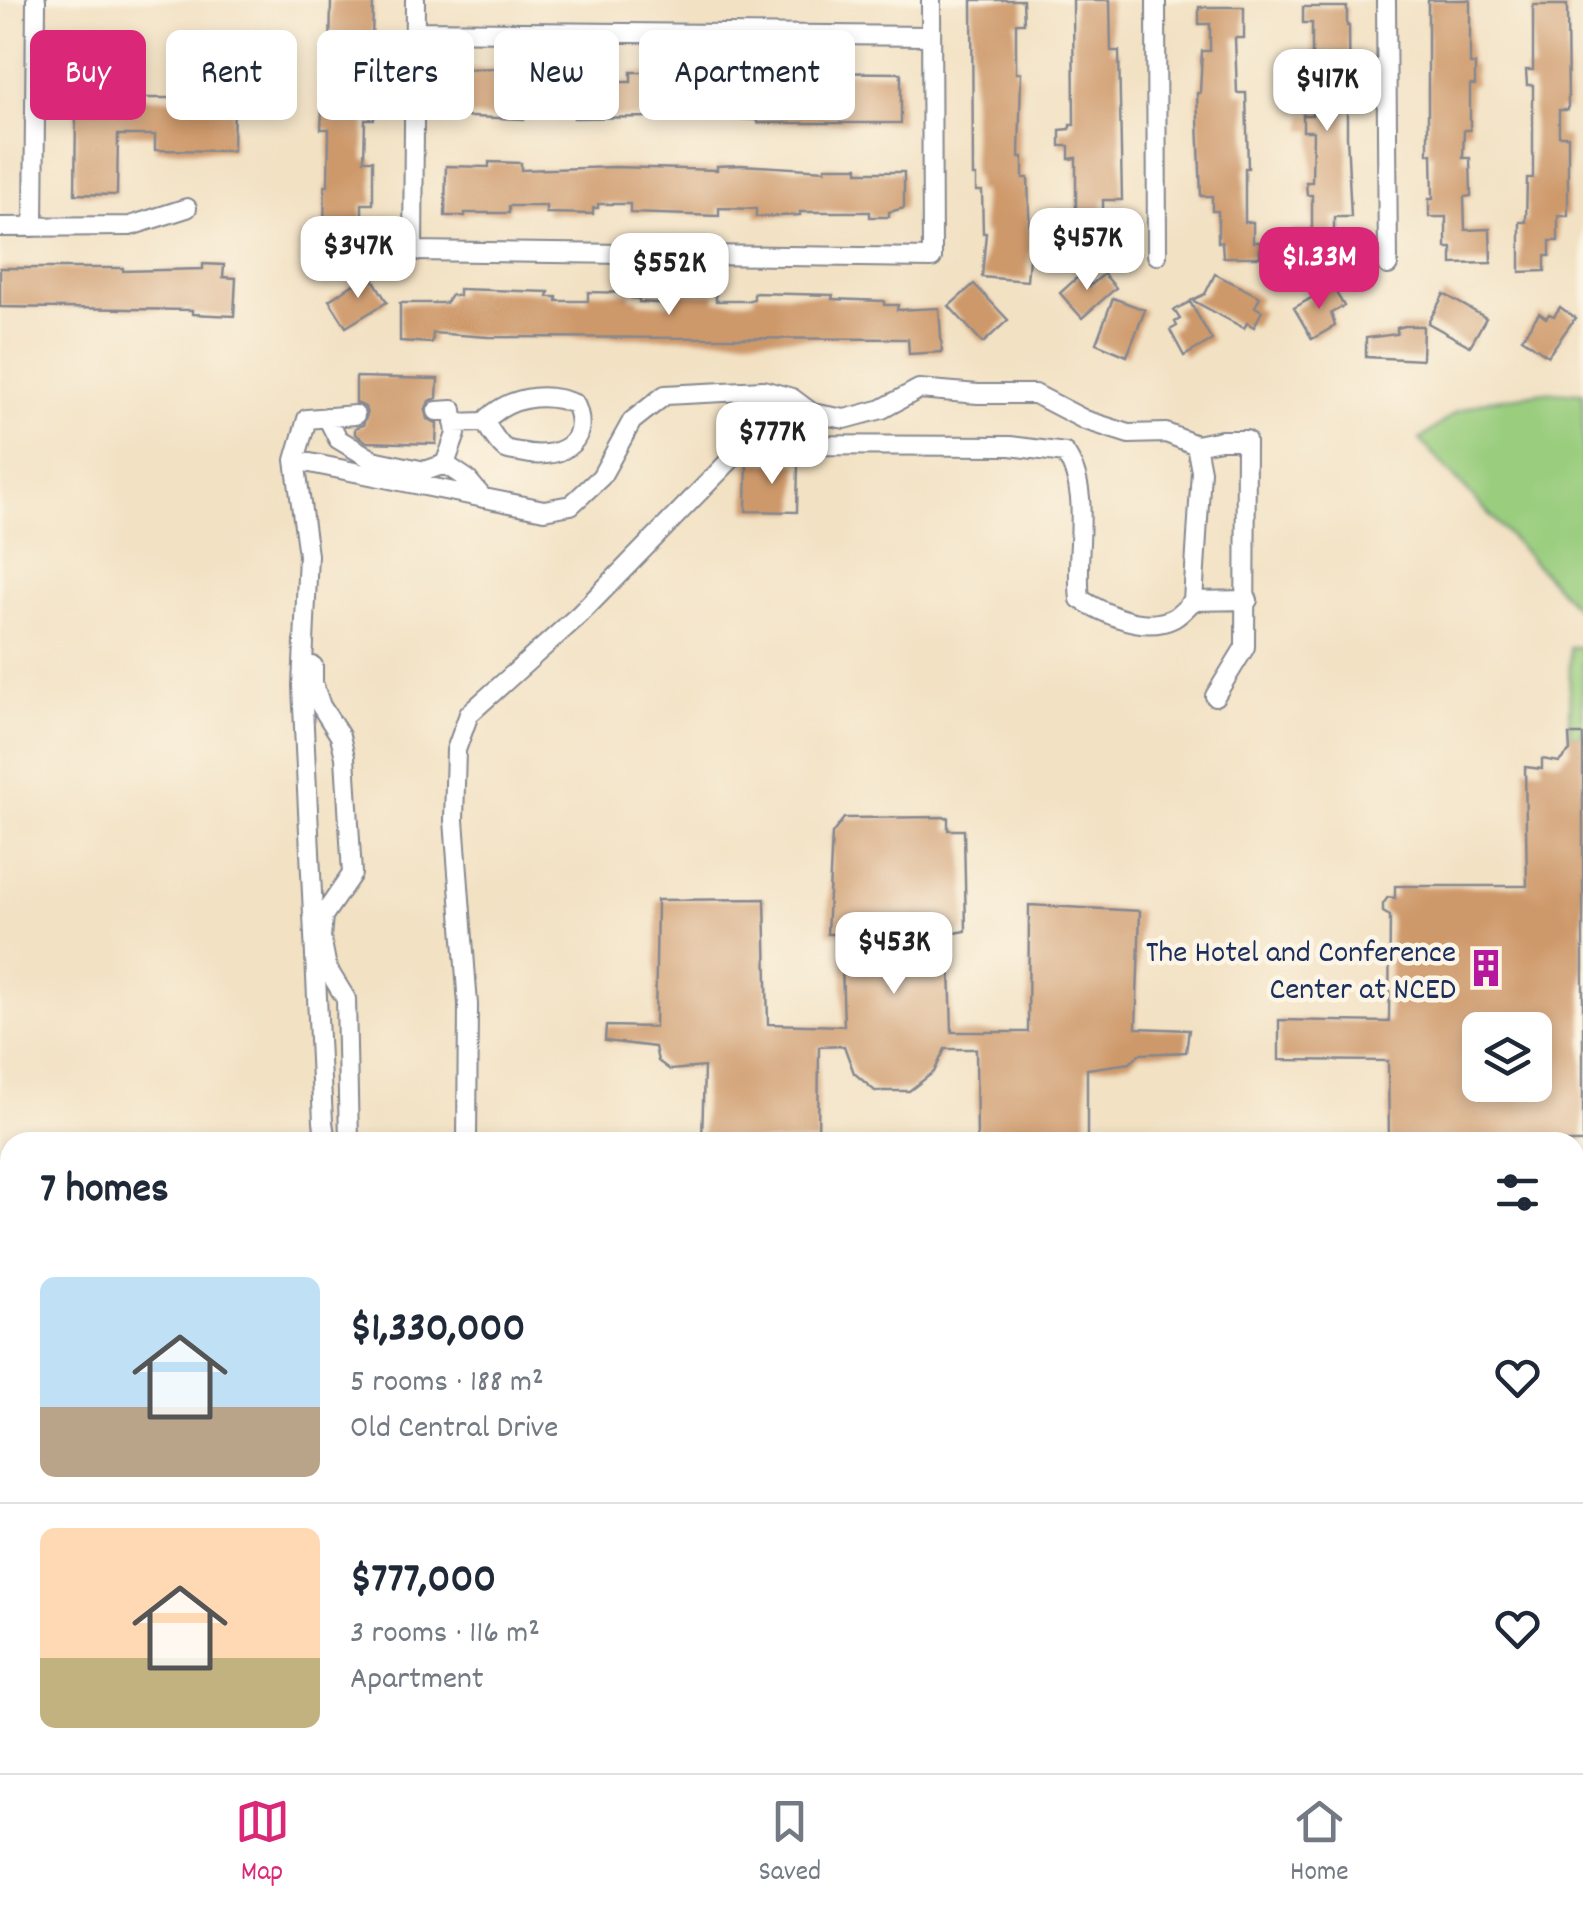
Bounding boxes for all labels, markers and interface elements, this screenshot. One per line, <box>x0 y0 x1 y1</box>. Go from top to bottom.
chip: Buy <box>30 30 146 120</box>
chip: Rent <box>166 30 297 120</box>
chip: Filters <box>317 30 474 120</box>
chip: New <box>494 30 619 120</box>
chip: Apartment <box>639 30 855 120</box>
pin: $417K <box>1257 49 1397 134</box>
text: $417K <box>1295 58 1359 104</box>
pin: $457K <box>1017 208 1157 293</box>
pin: $347K <box>288 216 428 301</box>
text: $457K <box>1051 217 1123 263</box>
text: $347K <box>323 225 393 271</box>
pin: $1.33M <box>1238 227 1400 312</box>
pin: $552K <box>599 233 739 318</box>
text: $1.33M <box>1281 236 1357 282</box>
text: $552K <box>632 242 706 288</box>
pin: $777K <box>702 402 842 487</box>
text: $777K <box>738 411 806 457</box>
pin: $453K <box>824 912 964 997</box>
text: $453K <box>857 921 931 967</box>
place label: The Hotel and Conference Center at NCED <box>1146 932 1456 1015</box>
building icon: The Hotel and Conference Center at NCED <box>1465 947 1507 989</box>
map controls <box>1462 1012 1552 1102</box>
button: layers <box>1462 1012 1552 1102</box>
text: 7 homes <box>40 1162 169 1222</box>
icon: filters <box>1490 1165 1545 1220</box>
text: $1,330,000 <box>350 1301 525 1361</box>
icon: home <box>120 1317 240 1437</box>
icon: heart <box>1490 1350 1545 1405</box>
text: 5 rooms · 188 m² <box>350 1361 544 1407</box>
text: Old Central Drive <box>350 1407 558 1453</box>
text: $777,000 <box>350 1552 496 1612</box>
icon: home <box>120 1568 240 1688</box>
icon: heart <box>1490 1601 1545 1656</box>
text: 3 rooms · 116 m² <box>350 1612 540 1658</box>
text: Apartment <box>350 1658 484 1704</box>
tab: Map <box>235 1794 290 1894</box>
tab: Saved <box>759 1794 821 1894</box>
tab: Home <box>1290 1794 1348 1894</box>

